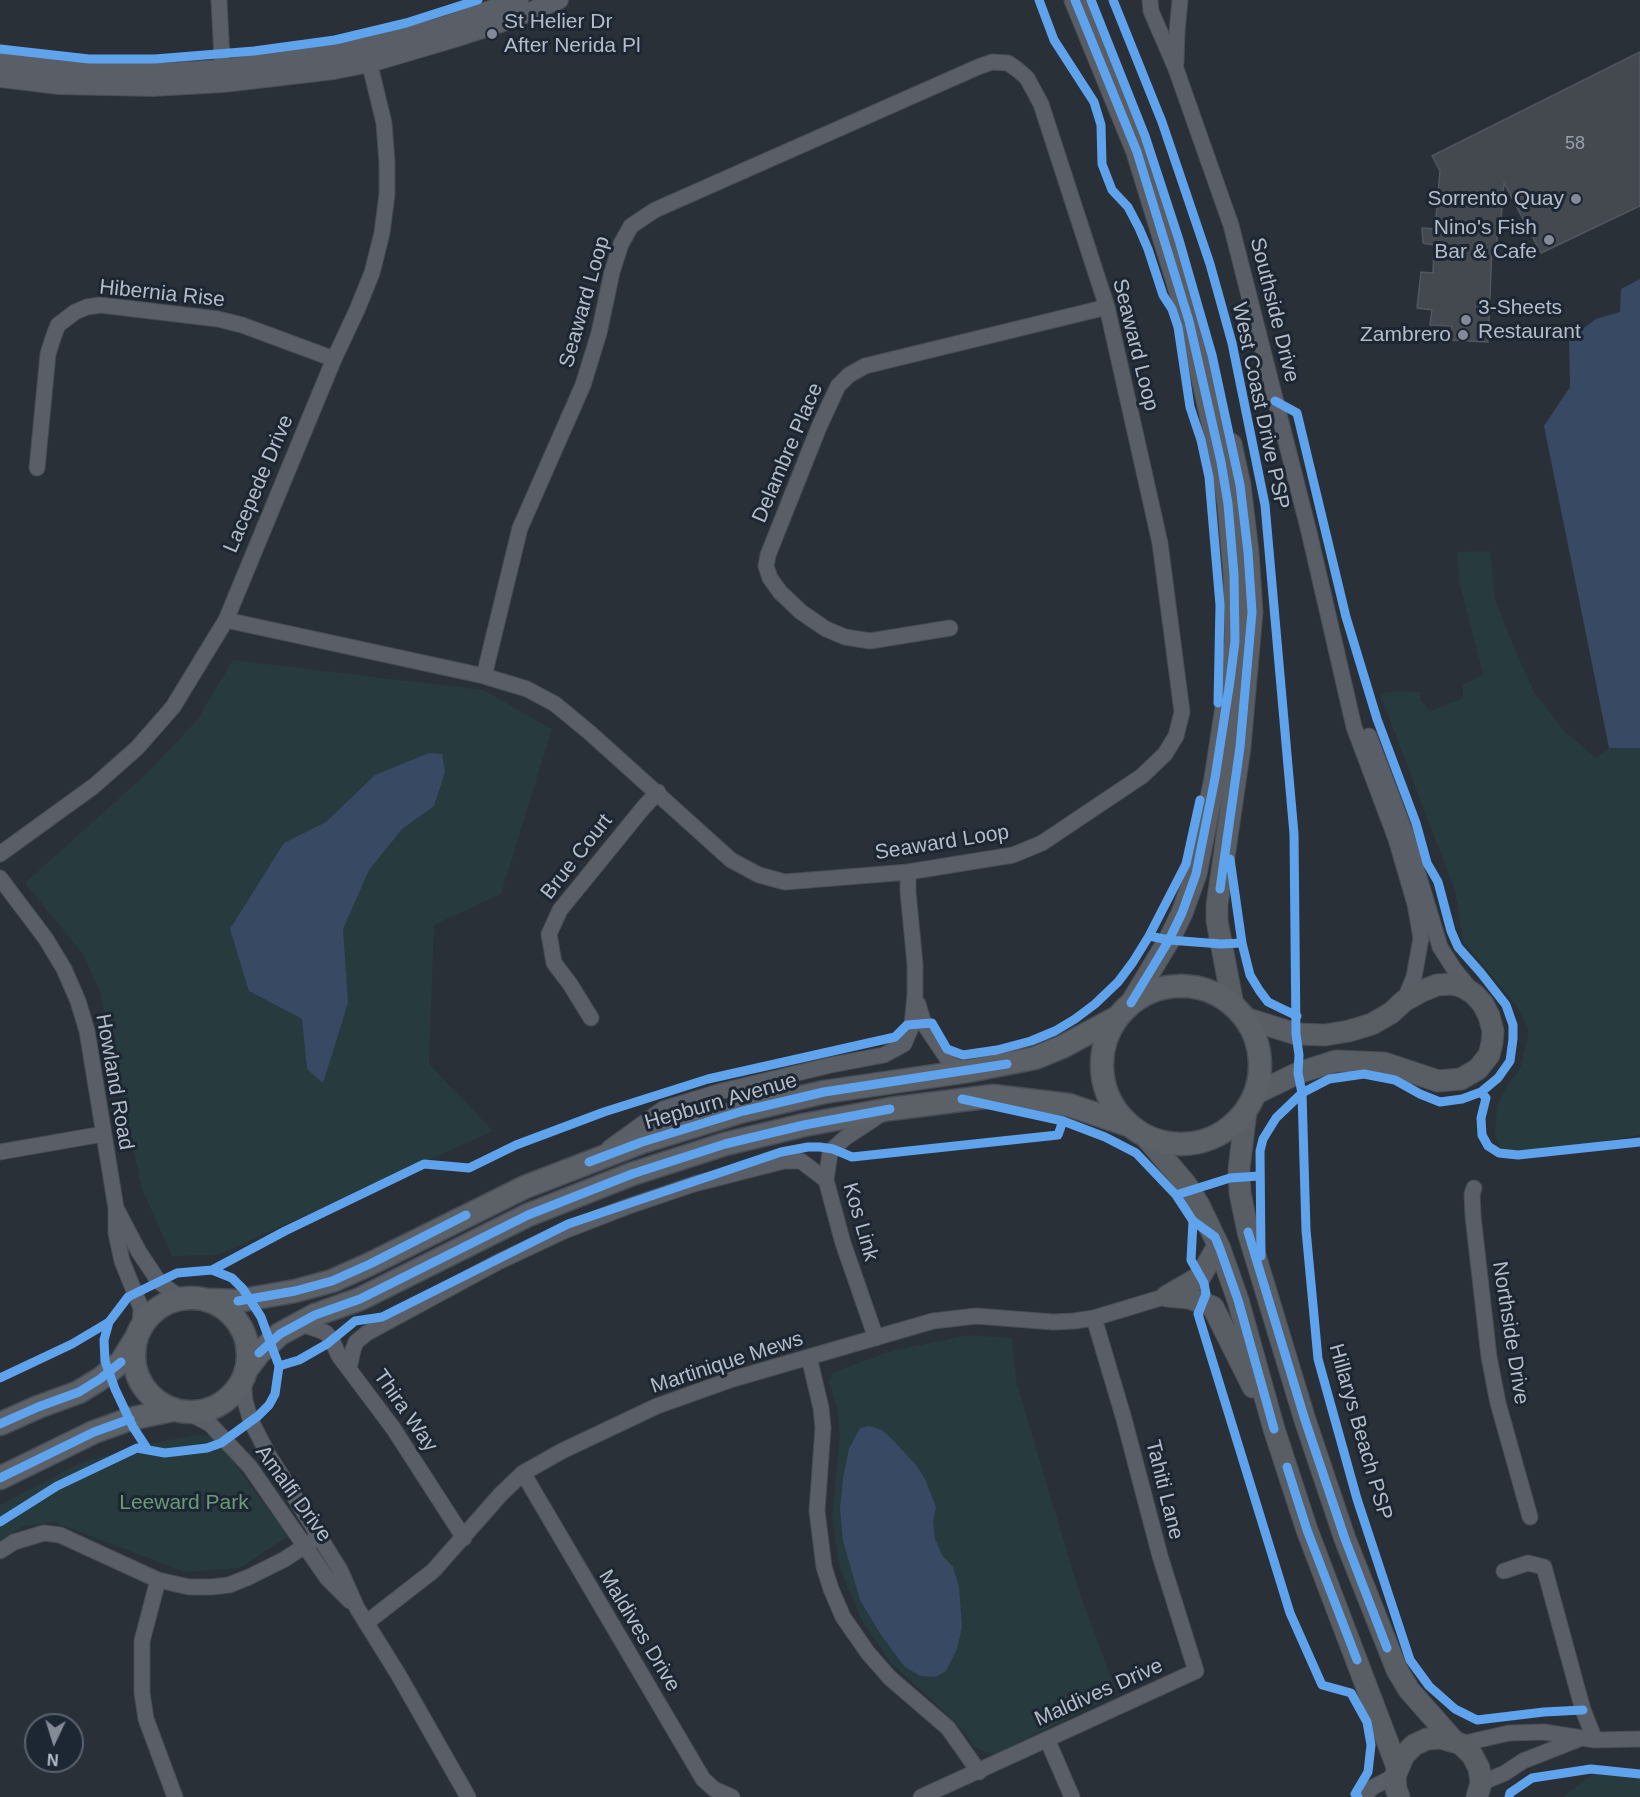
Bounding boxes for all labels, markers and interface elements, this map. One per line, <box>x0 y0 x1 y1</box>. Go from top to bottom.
place label: St Helier Dr After Nerida Pl <box>504 9 641 59</box>
marker: St Helier Dr After Nerida Pl <box>485 27 499 41</box>
house number: 58 <box>1565 133 1585 155</box>
place label: Sorrento Quay <box>1427 186 1564 212</box>
marker: Sorrento Quay <box>1569 192 1583 206</box>
place label: Nino's Fish Bar & Cafe <box>1434 215 1537 265</box>
street label: Seaward Loop <box>554 233 616 371</box>
marker: Nino's Fish Bar & Cafe <box>1542 233 1556 247</box>
street label: Southside Drive <box>1244 235 1304 385</box>
street label: Hibernia Rise <box>98 275 226 313</box>
street label: Seaward Loop <box>1106 276 1164 414</box>
place label: 3-Sheets Restaurant <box>1478 295 1581 345</box>
street label: West Coast Drive PSP <box>1226 300 1294 512</box>
marker: 3-Sheets Restaurant <box>1459 313 1473 327</box>
place label: Zambrero <box>1360 322 1451 348</box>
marker: Zambrero <box>1456 328 1470 342</box>
street label: Delambre Place <box>747 379 829 527</box>
street label: Lacepede Drive <box>219 411 299 557</box>
street label: Brue Court <box>536 809 618 905</box>
street label: Seaward Loop <box>873 820 1011 866</box>
street label: Howland Road <box>90 1012 138 1152</box>
street label: Hepburn Avenue <box>642 1068 800 1136</box>
street label: Kos Link <box>837 1180 883 1264</box>
street label: Northside Drive <box>1486 1260 1534 1406</box>
street label: Martinique Mews <box>648 1326 806 1400</box>
street label: Hillarys Beach PSP <box>1323 1341 1397 1523</box>
street label: Thira Way <box>367 1365 443 1457</box>
street label: Tahiti Lane <box>1139 1438 1189 1542</box>
street label: Amalfi Drive <box>250 1441 336 1547</box>
park label: Leeward Park <box>119 1490 249 1516</box>
street label: Maldives Drive <box>593 1565 685 1697</box>
street label: Maldives Drive <box>1031 1653 1167 1733</box>
north arrow <box>24 1713 84 1773</box>
text: N <box>46 1751 59 1768</box>

